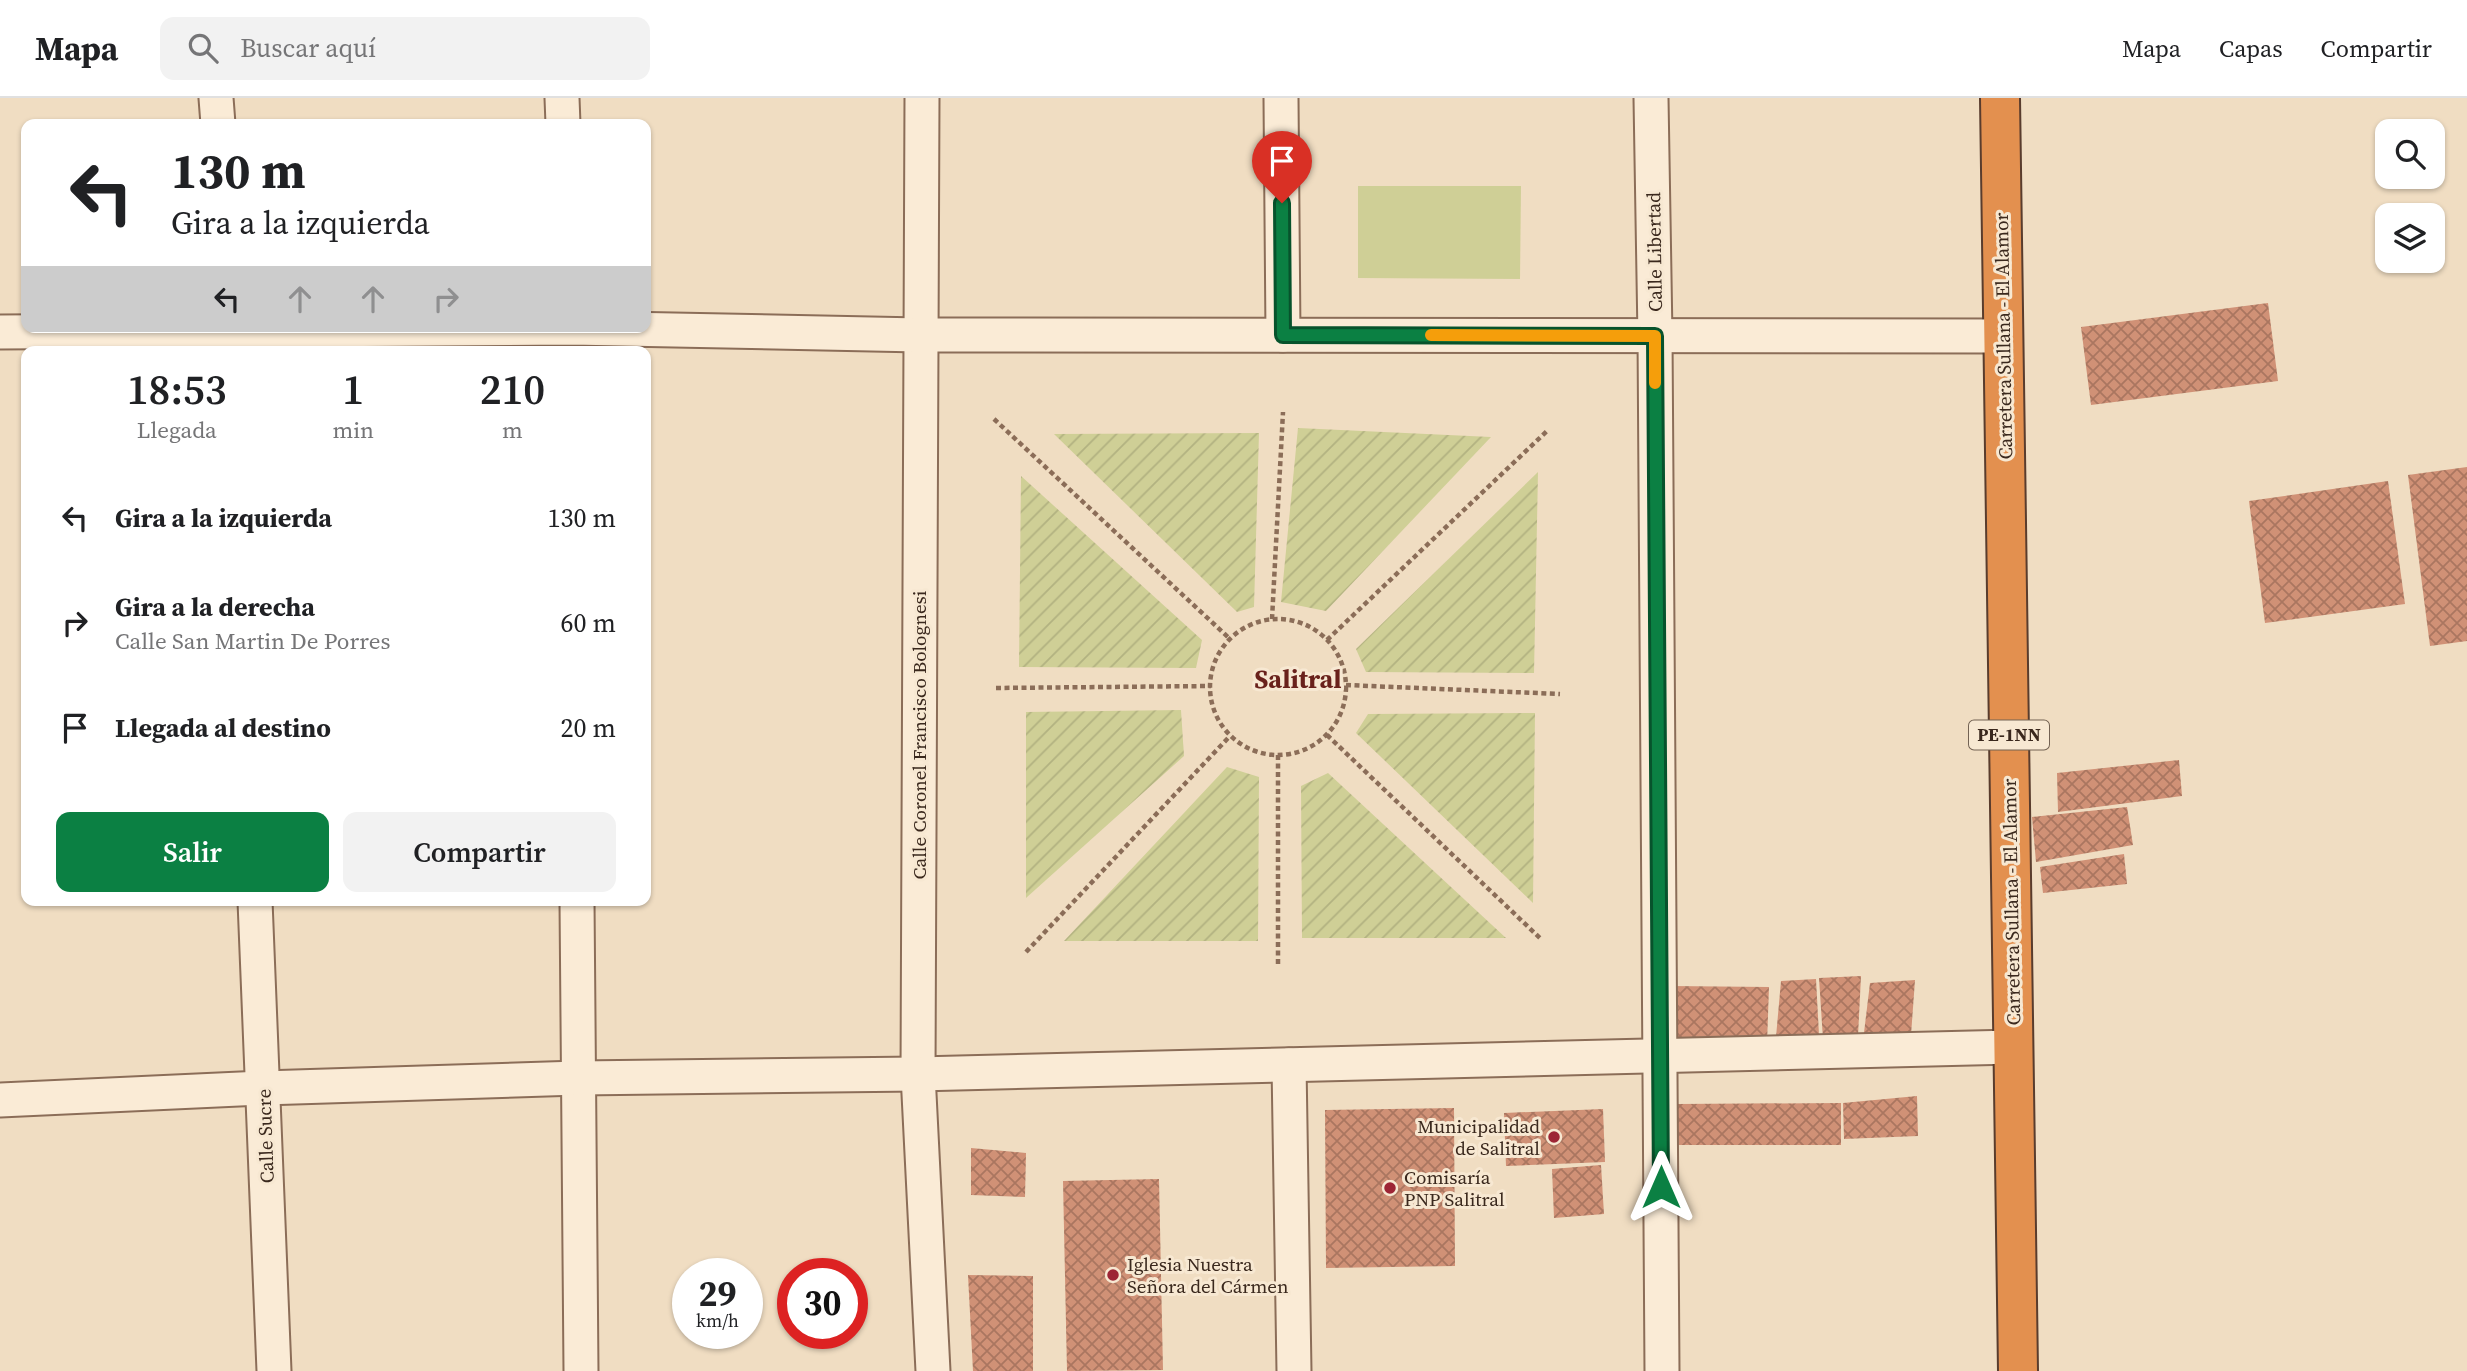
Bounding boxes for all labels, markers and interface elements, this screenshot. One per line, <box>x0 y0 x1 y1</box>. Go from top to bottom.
search box <box>160 17 650 80</box>
text: Mapa <box>35 26 118 71</box>
icon: search <box>184 29 222 67</box>
text: Buscar aquí <box>240 30 376 66</box>
text: Mapa <box>2122 32 2181 65</box>
text: Capas <box>2219 32 2283 65</box>
text: Compartir <box>2321 32 2432 65</box>
map controls <box>2375 119 2445 273</box>
button: search <box>2375 119 2445 189</box>
pin <box>1252 131 1312 203</box>
text: 130 m <box>171 137 306 204</box>
icon: arrive <box>1263 142 1301 180</box>
icon: left <box>56 147 147 238</box>
street label: Calle Libertad <box>1640 192 1668 312</box>
text: Gira a la izquierda <box>171 201 430 245</box>
button: layers <box>2375 203 2445 273</box>
street label: Carretera Sullana - El Alamor <box>1988 212 2018 460</box>
icon: left <box>208 280 246 318</box>
icon: ahead <box>281 280 319 318</box>
icon: ahead <box>354 280 392 318</box>
icon: right <box>427 280 465 318</box>
text: 18:53 <box>127 360 227 418</box>
text: 1 <box>342 360 364 418</box>
text: 210 <box>480 360 545 418</box>
text: Llegada <box>137 414 217 446</box>
text: min <box>332 414 374 446</box>
text: m <box>502 414 523 446</box>
icon: left <box>56 499 94 537</box>
text: Gira a la izquierda <box>115 500 332 536</box>
text: 130 m <box>548 500 616 536</box>
text: Gira a la derecha <box>115 589 315 625</box>
street label: Calle Coronel Francisco Bolognesi <box>906 590 932 879</box>
icon: right <box>56 604 94 642</box>
text: 60 m <box>561 605 616 641</box>
text: Calle San Martin De Porres <box>115 625 390 657</box>
district label: Salitral <box>1254 661 1342 697</box>
icon: arrive <box>56 709 94 747</box>
text: Llegada al destino <box>115 710 331 746</box>
text: 20 m <box>561 710 616 746</box>
road number: PE-1NN <box>1969 720 2049 750</box>
street label: Carretera Sullana - El Alamor <box>1996 778 2026 1026</box>
button: Salir <box>56 812 329 892</box>
button: Compartir <box>343 812 616 892</box>
street label: Calle Sucre <box>250 1088 280 1184</box>
place label: Municipalidad de Salitral <box>1417 1113 1540 1161</box>
marker: Municipalidad de Salitral <box>1546 1129 1562 1145</box>
position arrow <box>1624 1150 1698 1224</box>
place label: Comisaría PNP Salitral <box>1404 1164 1505 1212</box>
marker: Comisaría PNP Salitral <box>1382 1180 1398 1196</box>
place label: Iglesia Nuestra Señora del Cármen <box>1127 1251 1289 1299</box>
speed limit sign: 30 <box>777 1258 868 1349</box>
marker: Iglesia Nuestra Señora del Cármen <box>1105 1267 1121 1283</box>
text: 29 <box>699 1270 736 1318</box>
text: km/h <box>696 1308 739 1333</box>

